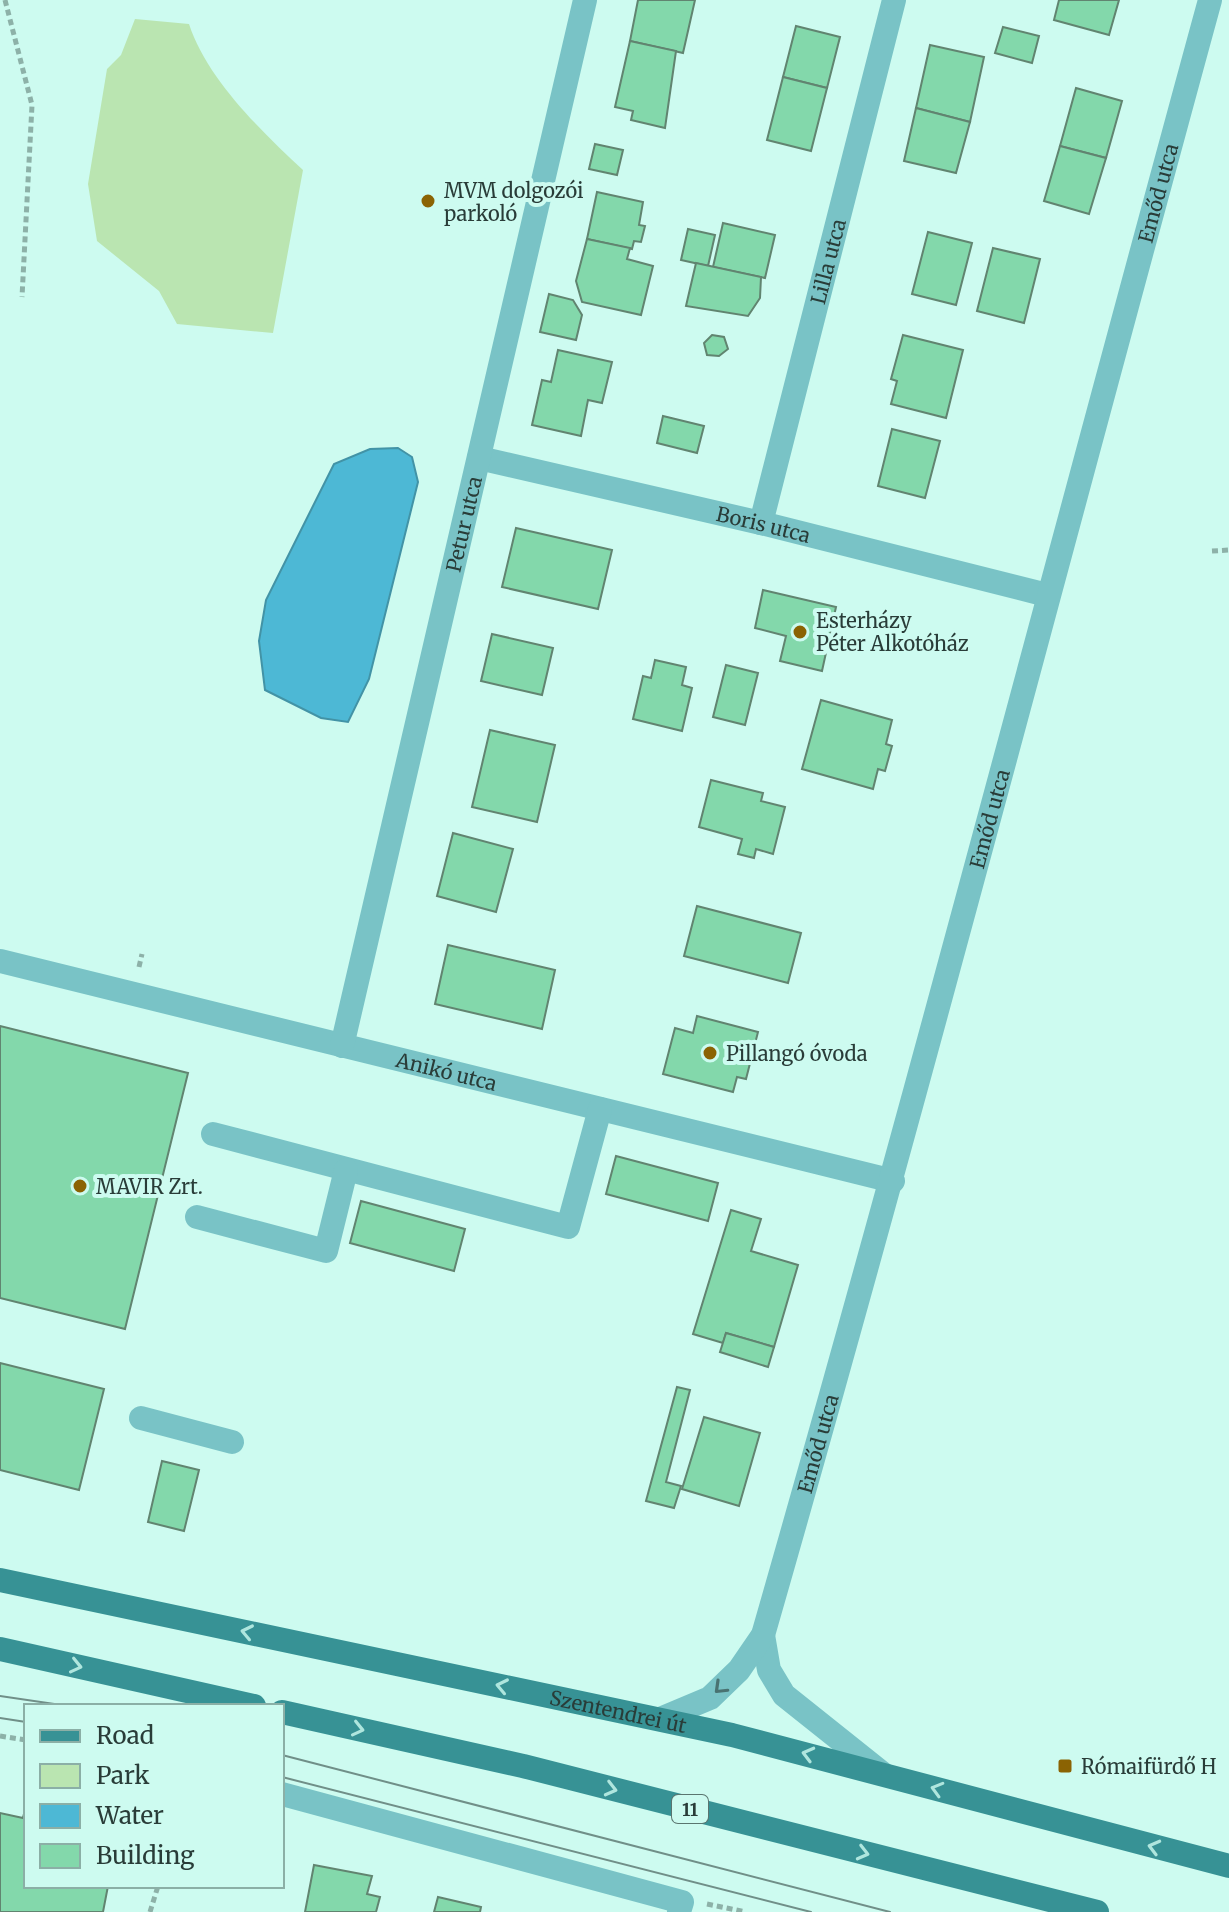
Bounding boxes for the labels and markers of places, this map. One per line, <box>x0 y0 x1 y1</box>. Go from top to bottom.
place label: MVM dolgozói parkoló <box>444 178 583 226</box>
marker: MVM dolgozói parkoló <box>419 192 437 210</box>
place label: Esterházy Péter Alkotóház <box>816 608 969 656</box>
marker: Esterházy Péter Alkotóház <box>791 623 809 641</box>
place label: Pillangó óvoda <box>726 1041 868 1066</box>
marker: Pillangó óvoda <box>701 1044 719 1062</box>
place label: MAVIR Zrt. <box>96 1174 203 1199</box>
marker: MAVIR Zrt. <box>71 1177 89 1195</box>
place label: Rómaifürdő H <box>1081 1754 1217 1779</box>
marker: Rómaifürdő H <box>1056 1757 1074 1775</box>

